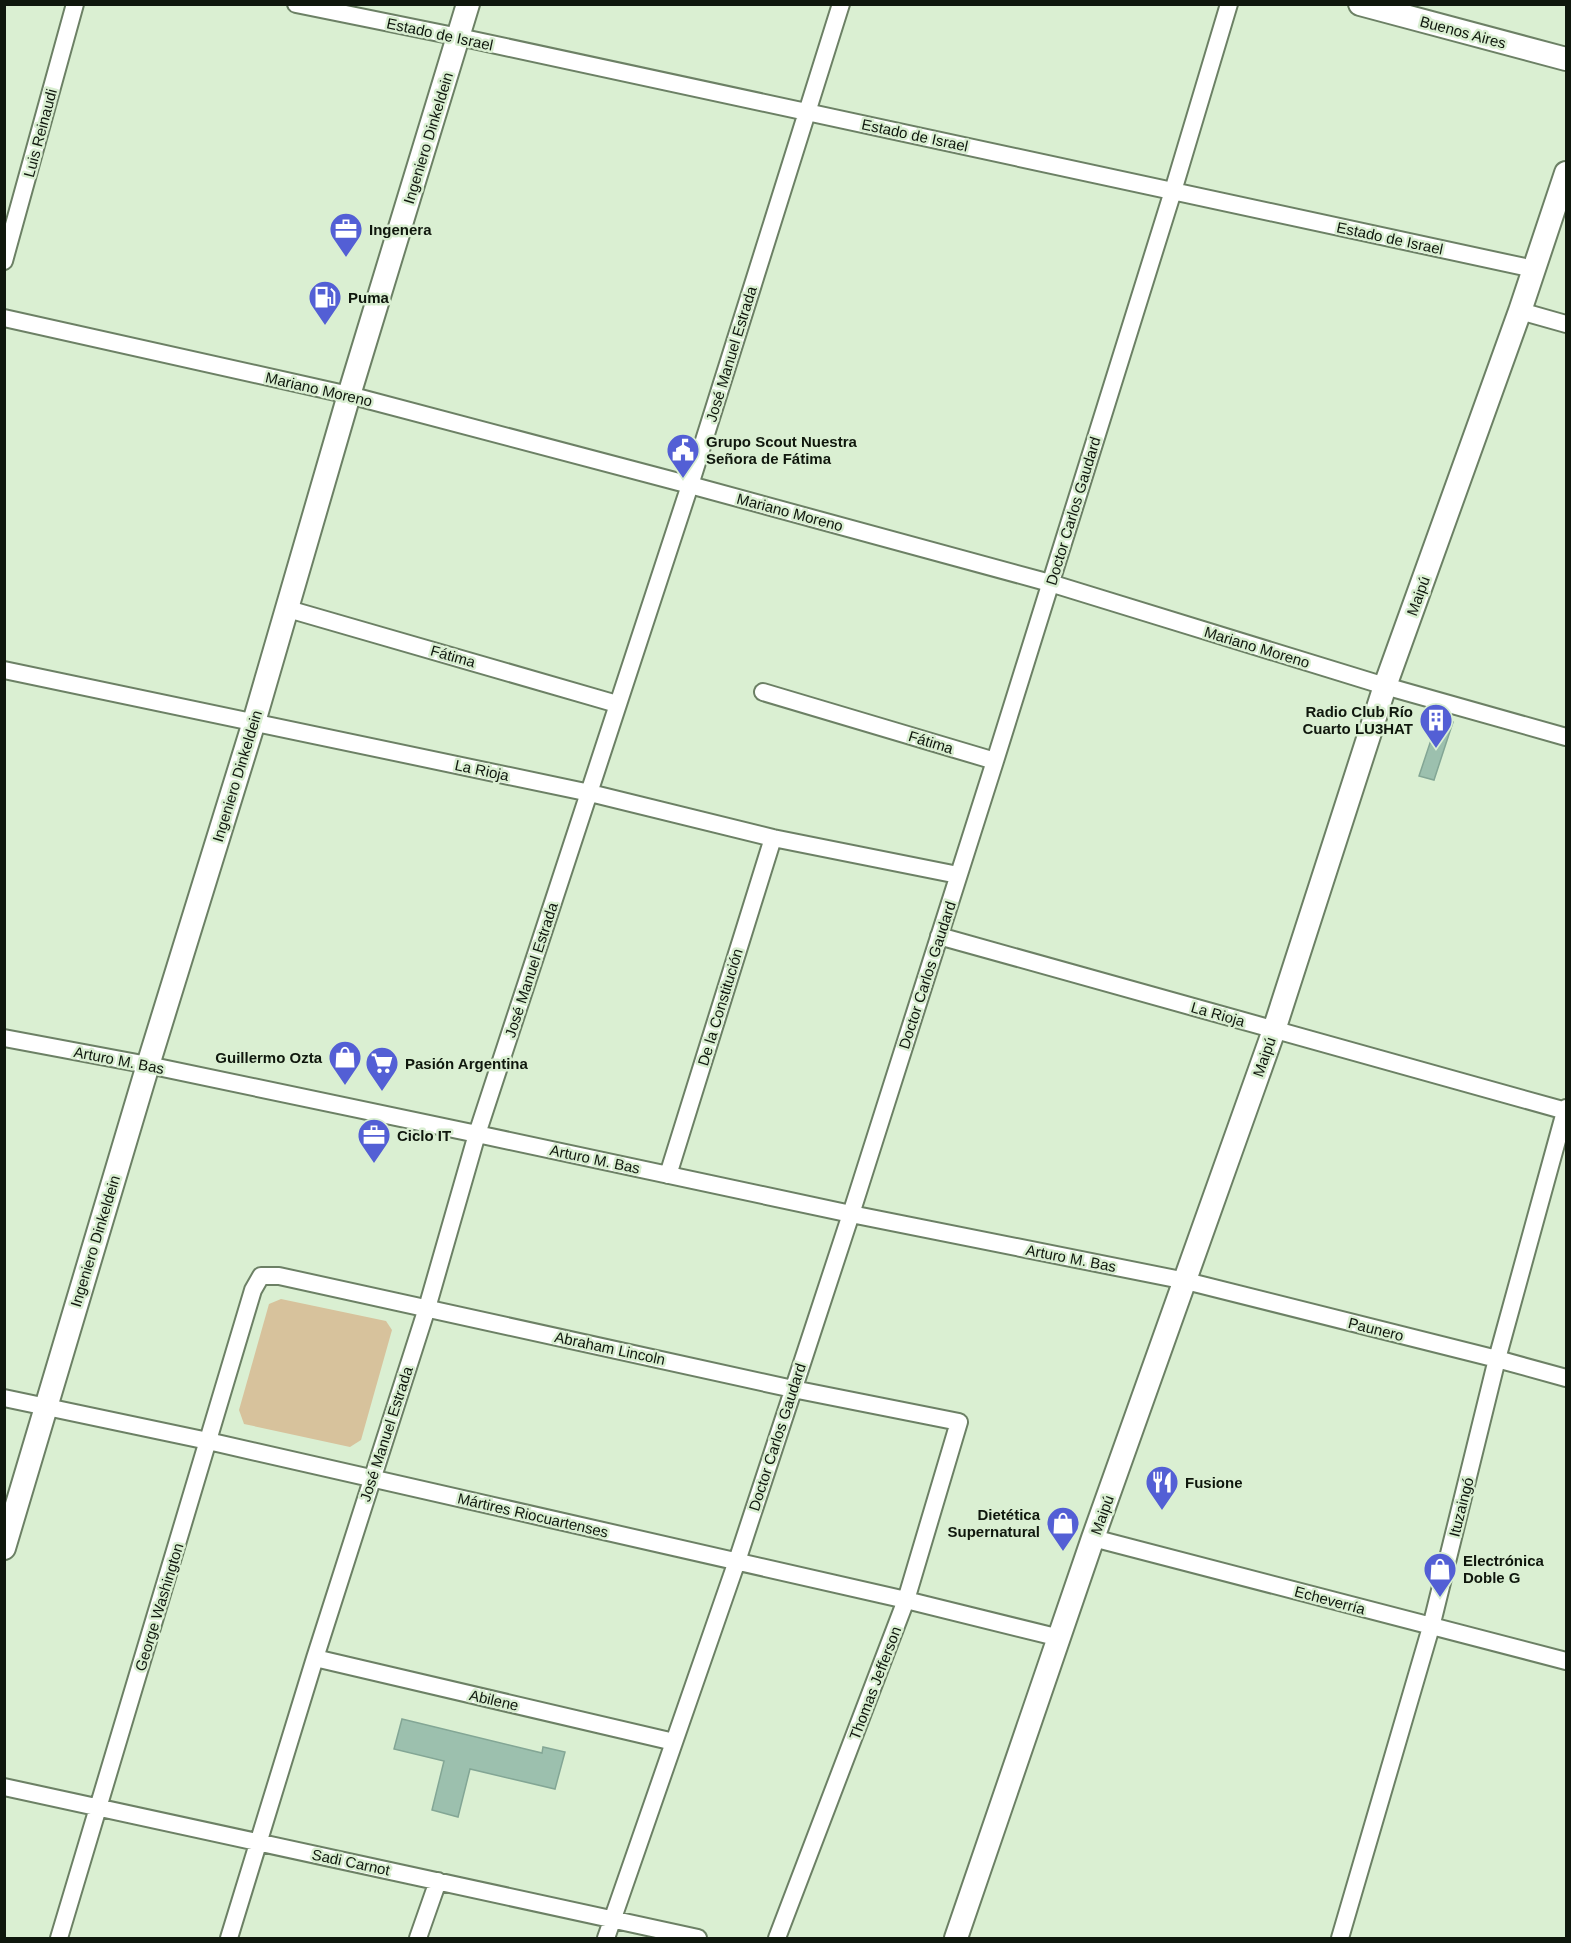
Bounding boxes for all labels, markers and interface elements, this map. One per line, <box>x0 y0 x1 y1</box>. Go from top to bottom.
street label: Buenos Aires <box>1418 12 1508 52</box>
street label: Estado de Israel <box>385 14 495 54</box>
street label: Ingeniero Dinkeldein <box>400 70 456 206</box>
street label: Luis Reinaudi <box>20 87 60 179</box>
street label: Estado de Israel <box>860 115 970 155</box>
office icon: Ingenera <box>328 211 364 258</box>
street label: Estado de Israel <box>1335 218 1445 258</box>
place label: Ingenera <box>369 221 432 238</box>
fuel station icon: Puma <box>307 279 343 326</box>
street label: José Manuel Estrada <box>702 284 760 424</box>
place label: Puma <box>348 289 390 306</box>
street label: Mariano Moreno <box>264 368 374 410</box>
public building icon: Grupo Scout Nuestra Señora de Fátima <box>665 432 701 479</box>
place label: Grupo Scout Nuestra Señora de Fátima <box>706 433 858 467</box>
street label: Doctor Carlos Gaudard <box>1042 435 1104 587</box>
street label: Mariano Moreno <box>735 490 845 534</box>
street label: Maipú <box>1403 574 1433 618</box>
street label: Mariano Moreno <box>1202 623 1312 671</box>
street label: Fátima <box>429 642 478 671</box>
building icon: Radio Club Río Cuarto LU3HAT <box>1418 702 1454 749</box>
place label: Radio Club Río Cuarto LU3HAT <box>1302 703 1413 737</box>
street label: Ingeniero Dinkeldein <box>209 708 265 844</box>
street label: Fátima <box>907 727 956 757</box>
street label: La Rioja <box>453 756 511 784</box>
street label: Doctor Carlos Gaudard <box>895 899 959 1051</box>
street label: José Manuel Estrada <box>501 900 561 1040</box>
street label: De la Constitución <box>694 946 746 1068</box>
street label: La Rioja <box>1189 998 1247 1030</box>
street label: Maipú <box>1249 1035 1279 1079</box>
shop icon: Guillermo Ozta <box>327 1039 363 1086</box>
street label: Arturo M. Bas <box>72 1043 166 1077</box>
supermarket icon: Pasión Argentina <box>364 1045 400 1092</box>
place label: Guillermo Ozta <box>215 1049 323 1066</box>
place label: Pasión Argentina <box>405 1055 528 1072</box>
office icon: Ciclo IT <box>356 1117 392 1164</box>
place label: Ciclo IT <box>397 1127 451 1144</box>
street label: Arturo M. Bas <box>548 1141 642 1177</box>
street label: Ingeniero Dinkeldein <box>67 1173 123 1309</box>
street label: Arturo M. Bas <box>1024 1241 1118 1275</box>
street label: Paunero <box>1346 1314 1406 1344</box>
street label: Abraham Lincoln <box>553 1328 667 1368</box>
street label: Doctor Carlos Gaudard <box>745 1361 809 1513</box>
street label: José Manuel Estrada <box>356 1364 416 1504</box>
restaurant icon: Fusione <box>1144 1464 1180 1511</box>
place label: Fusione <box>1185 1474 1243 1491</box>
street label: Ituzaingó <box>1445 1475 1477 1539</box>
street label: Mártires Riocuartenses <box>456 1489 610 1541</box>
street label: Maipú <box>1087 1493 1117 1537</box>
shop icon: Dietética Supernatural <box>1045 1505 1081 1552</box>
place label: Dietética Supernatural <box>947 1506 1041 1540</box>
street label: George Washington <box>131 1541 187 1673</box>
shop icon: Electrónica Doble G <box>1422 1551 1458 1598</box>
place label: Electrónica Doble G <box>1463 1552 1545 1586</box>
street label: Echeverría <box>1293 1582 1368 1618</box>
street label: Thomas Jefferson <box>846 1624 904 1742</box>
street label: Abilene <box>468 1686 520 1714</box>
street label: Sadi Carnot <box>310 1845 392 1879</box>

